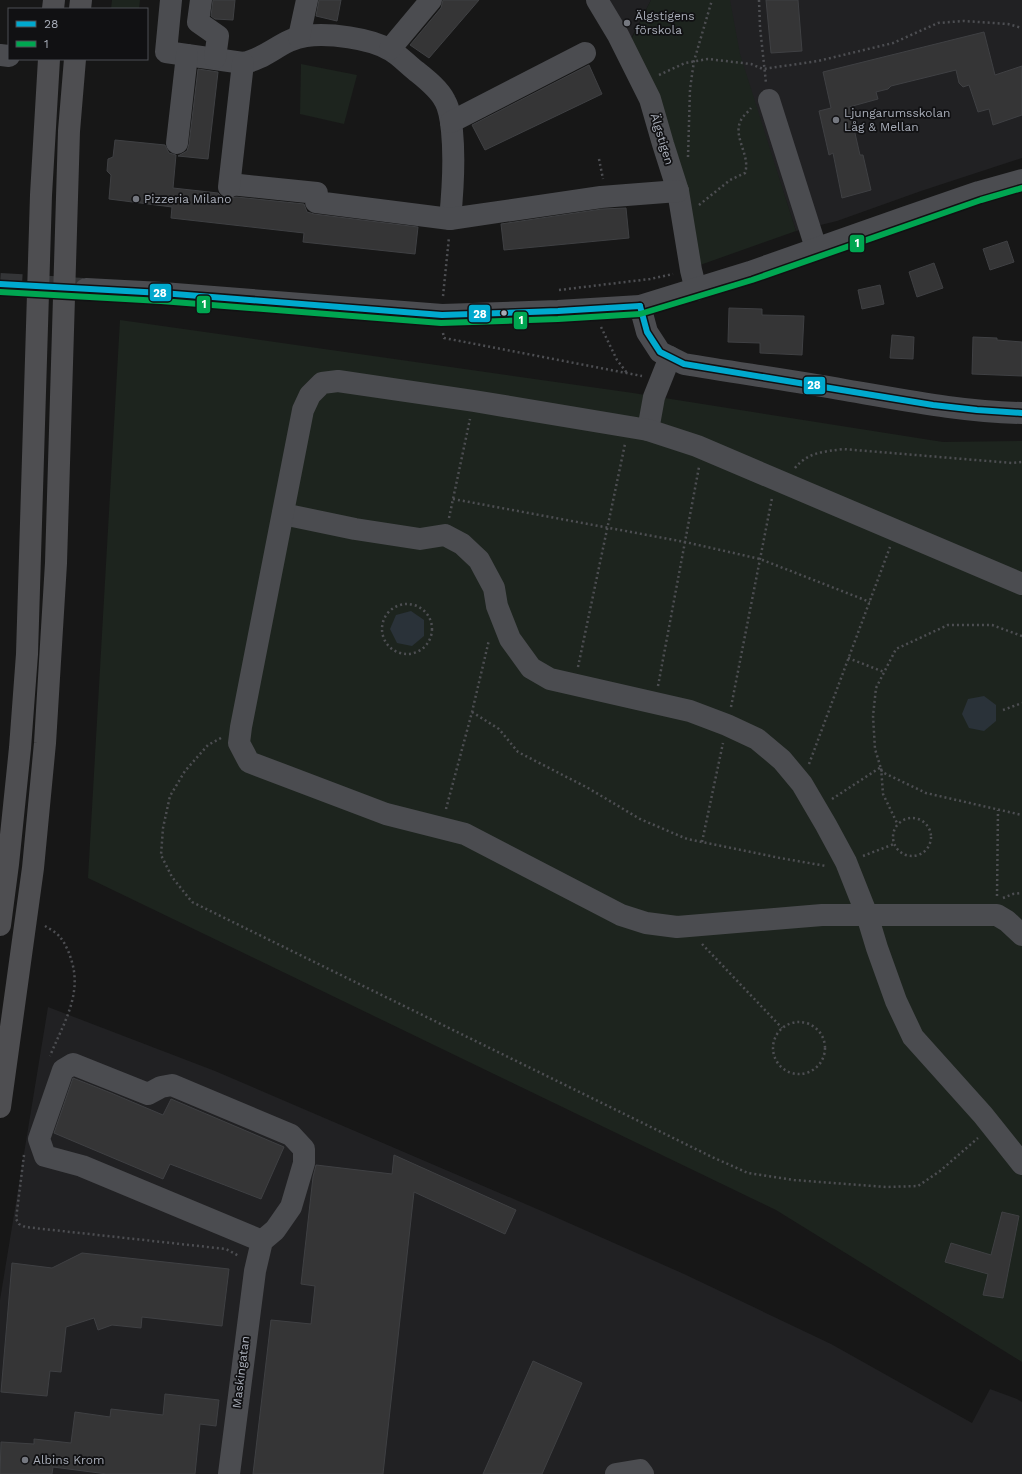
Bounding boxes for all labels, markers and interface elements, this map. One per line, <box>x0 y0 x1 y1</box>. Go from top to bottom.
legend <box>8 8 148 60</box>
place label: Älgstigens förskola <box>635 9 695 37</box>
text: 28 <box>44 17 58 31</box>
marker: Älgstigens förskola <box>622 18 632 28</box>
text: 1 <box>44 37 49 51</box>
place label: Ljungarumsskolan Låg & Mellan <box>844 106 950 134</box>
street label: Älgstigen <box>648 111 676 167</box>
marker: Ljungarumsskolan Låg & Mellan <box>831 115 841 125</box>
place label: Pizzeria Milano <box>144 192 231 206</box>
marker: Pizzeria Milano <box>131 194 141 204</box>
line badge: 1 <box>849 234 865 253</box>
text: 1 <box>855 237 859 250</box>
line badge: 28 <box>149 283 172 302</box>
text: 28 <box>153 287 167 300</box>
line badge: 1 <box>196 295 211 314</box>
text: 1 <box>202 298 206 311</box>
line badge: 28 <box>468 304 491 323</box>
text: 28 <box>473 308 487 321</box>
unlabelled marker <box>499 308 509 318</box>
line badge: 1 <box>513 311 528 330</box>
text: 1 <box>519 314 523 327</box>
line badge: 28 <box>803 376 826 395</box>
text: 28 <box>807 379 821 392</box>
street label: Maskingatan <box>230 1335 252 1409</box>
place label: Albins Krom <box>33 1453 104 1467</box>
marker: Albins Krom <box>20 1455 30 1465</box>

